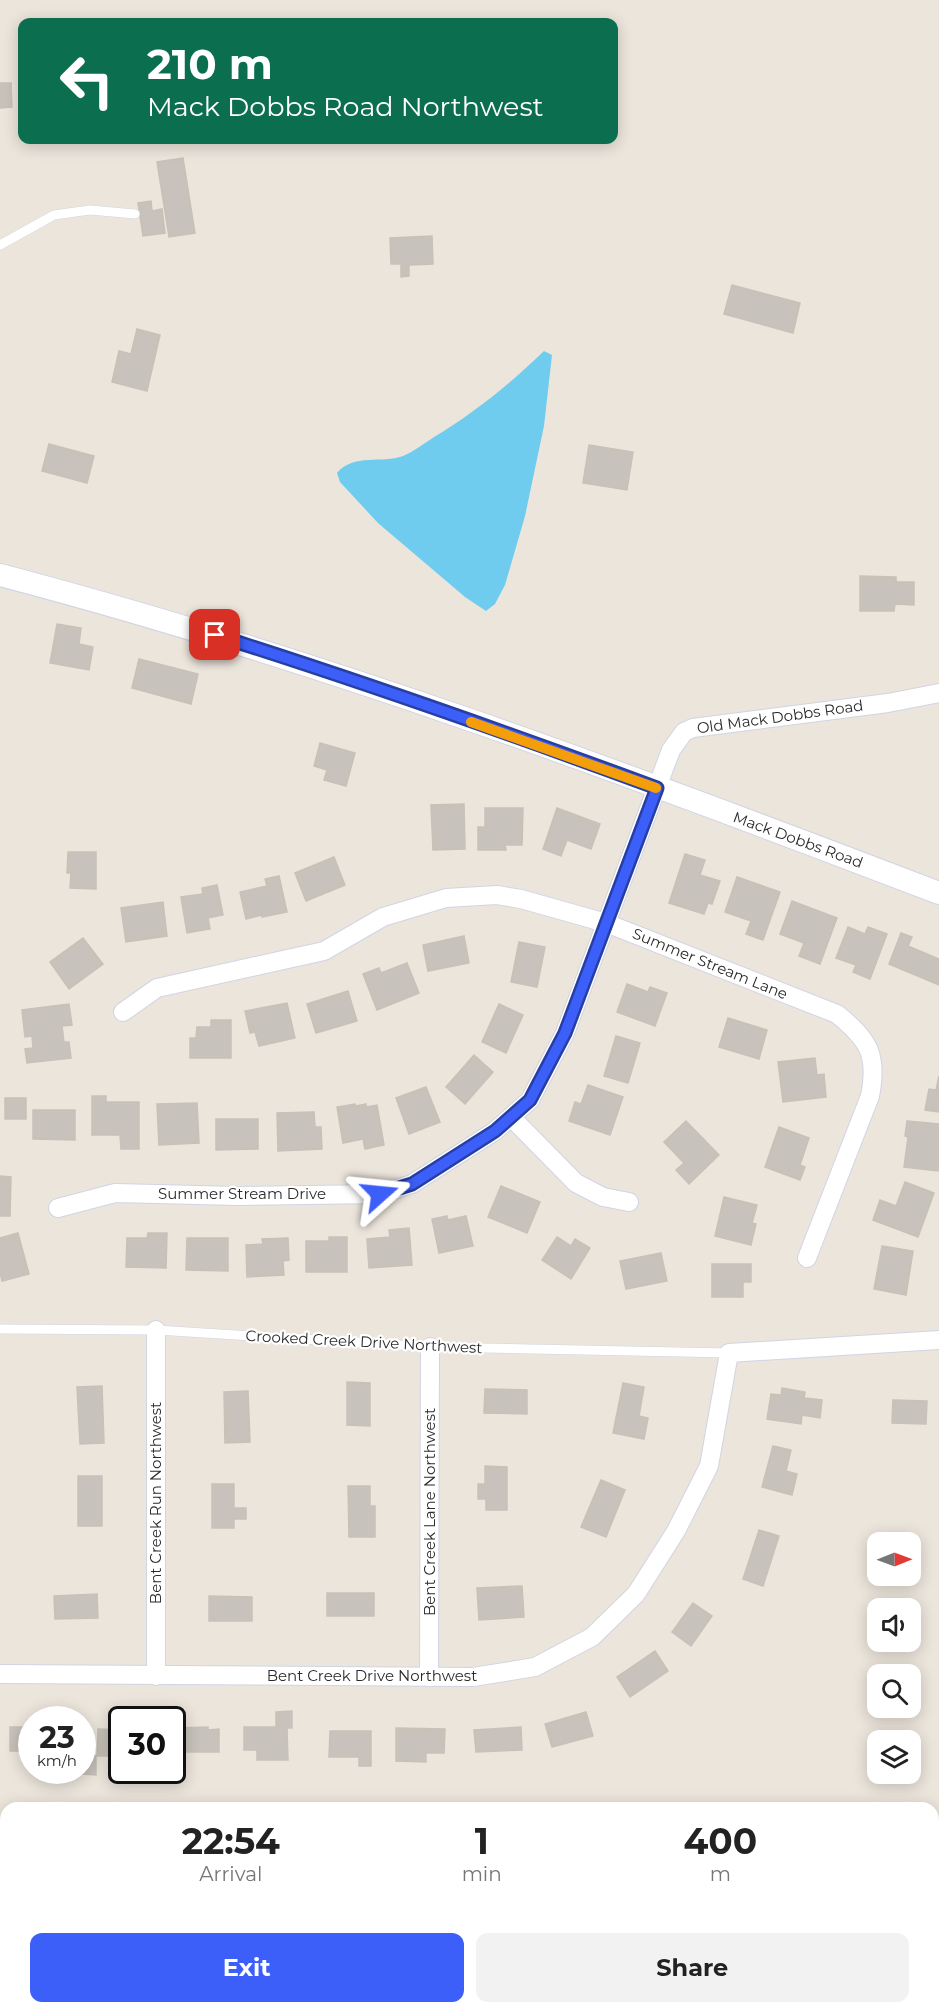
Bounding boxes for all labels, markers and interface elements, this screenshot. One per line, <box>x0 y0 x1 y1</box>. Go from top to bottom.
text: 210 m <box>147 38 273 90</box>
icon: left <box>48 42 126 120</box>
text: Mack Dobbs Road Northwest <box>147 90 544 123</box>
pin <box>189 609 240 660</box>
icon: arrive <box>198 618 231 651</box>
street label: Old Mack Dobbs Road <box>696 695 864 738</box>
street label: Mack Dobbs Road <box>731 807 866 872</box>
street label: Summer Stream Lane <box>630 924 791 1003</box>
position arrow <box>348 1162 412 1226</box>
street label: Summer Stream Drive <box>158 1184 326 1203</box>
street label: Crooked Creek Drive Northwest <box>245 1326 483 1357</box>
street label: Bent Creek Run Northwest <box>146 1402 165 1604</box>
street label: Bent Creek Lane Northwest <box>420 1408 439 1616</box>
north arrow <box>867 1532 921 1586</box>
map controls <box>867 1532 921 1784</box>
button: sound <box>867 1598 921 1652</box>
button: search <box>867 1664 921 1718</box>
street label: Bent Creek Drive Northwest <box>267 1666 477 1685</box>
speed limit sign: 30 <box>108 1706 186 1784</box>
text: 23 <box>39 1719 75 1756</box>
button: layers <box>867 1730 921 1784</box>
text: km/h <box>37 1751 77 1770</box>
text: 22:54 <box>182 1819 280 1863</box>
text: 1 <box>475 1819 489 1863</box>
text: 400 <box>684 1819 757 1863</box>
text: Arrival <box>199 1862 262 1886</box>
text: min <box>462 1862 502 1886</box>
text: m <box>710 1862 731 1886</box>
button: Exit <box>30 1933 464 2002</box>
button: Share <box>476 1933 909 2002</box>

